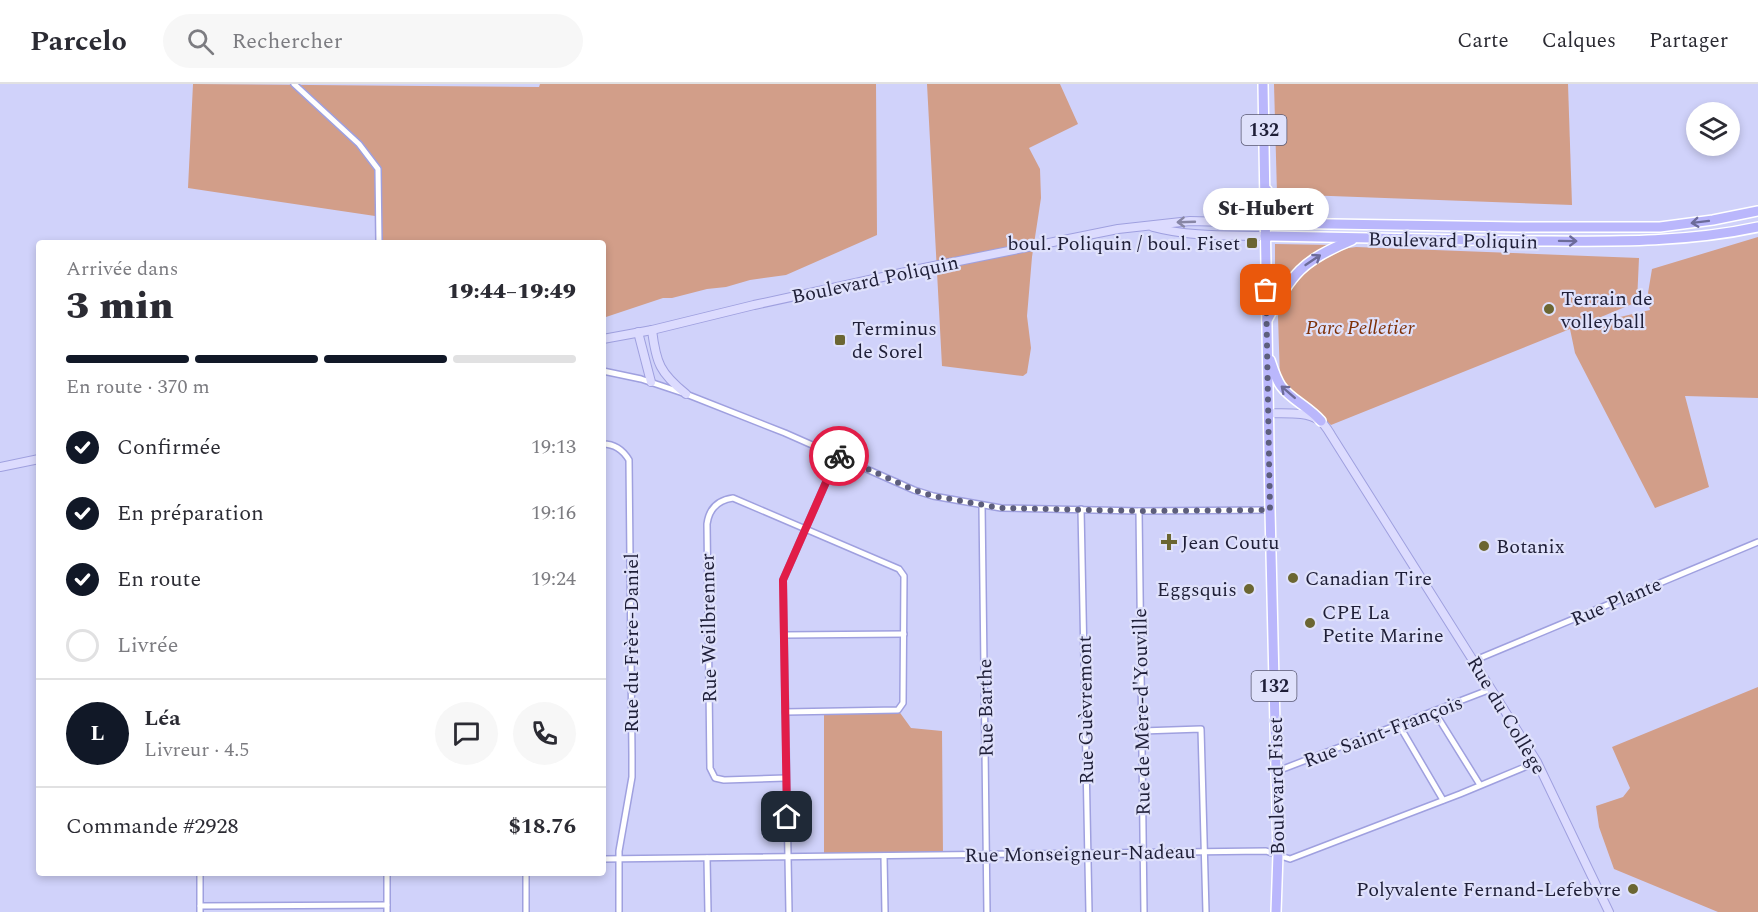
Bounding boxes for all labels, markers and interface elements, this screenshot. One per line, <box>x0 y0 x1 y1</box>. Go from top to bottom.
search box <box>163 14 583 68</box>
text: Parcelo <box>30 20 127 63</box>
icon: search <box>184 25 217 58</box>
text: Rechercher <box>232 25 342 58</box>
text: Carte <box>1457 25 1509 57</box>
text: Calques <box>1542 25 1616 57</box>
text: Partager <box>1649 25 1728 57</box>
map controls <box>1686 102 1740 156</box>
button: layers <box>1686 102 1740 156</box>
road number: 132 <box>1242 115 1286 145</box>
callout: St-Hubert <box>1203 188 1329 230</box>
text: St-Hubert <box>1218 194 1314 224</box>
one-way arrow <box>1176 216 1196 227</box>
one-way arrow <box>1691 216 1711 227</box>
street label: Boulevard Poliquin <box>1368 225 1538 257</box>
place label: boul. Poliquin / boul. Fiset <box>1007 229 1240 259</box>
one-way arrow <box>1558 235 1578 247</box>
marker: boul. Poliquin / boul. Fiset <box>1245 236 1259 250</box>
street label: Boulevard Poliquin <box>789 248 961 312</box>
text: Arrivée dans <box>66 254 178 284</box>
one-way arrow <box>1304 254 1321 266</box>
pin <box>1240 264 1291 315</box>
icon: bag <box>1249 273 1282 306</box>
text: 19:44–19:49 <box>447 275 576 308</box>
text: 3 min <box>66 277 174 336</box>
place label: Terrain de volleyball <box>1560 284 1653 337</box>
marker: Terrain de volleyball <box>1542 302 1556 316</box>
park label: Parc Pelletier <box>1305 313 1416 343</box>
place label: Terminus de Sorel <box>852 314 937 367</box>
marker: Terminus de Sorel <box>833 333 847 347</box>
text: En route · 370 m <box>66 372 210 402</box>
one-way arrow <box>1281 385 1296 399</box>
courier <box>809 426 869 486</box>
icon: check <box>66 431 99 464</box>
text: Confirmée <box>117 431 221 464</box>
text: 19:13 <box>531 432 576 462</box>
icon: bike <box>823 440 856 473</box>
icon: check <box>66 497 99 530</box>
text: En préparation <box>117 497 264 530</box>
text: 19:16 <box>531 498 576 528</box>
place label: Jean Coutu <box>1181 528 1279 558</box>
place label: Botanix <box>1496 532 1565 562</box>
marker: Jean Coutu <box>1162 535 1176 549</box>
marker: Botanix <box>1477 539 1491 553</box>
street label: Rue du Frère-Daniel <box>617 553 647 733</box>
street label: Rue Weilbrenner <box>693 553 725 703</box>
icon: check <box>66 563 99 596</box>
text: En route <box>117 563 201 596</box>
text: 19:24 <box>531 564 576 594</box>
place label: Canadian Tire <box>1305 564 1432 594</box>
street label: Rue Plante <box>1566 569 1666 634</box>
marker: Canadian Tire <box>1286 571 1300 585</box>
place label: Eggsquis <box>1157 575 1237 605</box>
marker: Eggsquis <box>1242 582 1256 596</box>
place label: CPE La Petite Marine <box>1322 598 1444 651</box>
street label: Rue de Mère-d'Youville <box>1125 608 1159 816</box>
marker: CPE La Petite Marine <box>1303 616 1317 630</box>
text: Livrée <box>117 629 178 662</box>
street label: Rue Guèvremont <box>1070 635 1102 785</box>
street label: Rue du Collège <box>1459 650 1553 781</box>
street label: Rue Barthe <box>970 659 1002 757</box>
road number: 132 <box>1252 671 1296 701</box>
street label: Rue Saint-François <box>1299 688 1467 776</box>
text: Léa <box>144 702 181 735</box>
button: chat <box>435 702 498 765</box>
button: phone <box>513 702 576 765</box>
text: L <box>90 717 105 750</box>
street label: Boulevard Fiset <box>1261 717 1293 855</box>
text: Livreur · 4.5 <box>144 735 249 765</box>
pin <box>761 791 812 842</box>
icon: home <box>770 800 803 833</box>
text: Commande #2928 <box>66 810 239 843</box>
text: $18.76 <box>508 810 576 843</box>
street label: Rue Monseigneur-Nadeau <box>964 837 1196 871</box>
place label: Polyvalente Fernand-Lefebvre <box>1356 875 1621 905</box>
marker: Polyvalente Fernand-Lefebvre <box>1626 882 1640 896</box>

